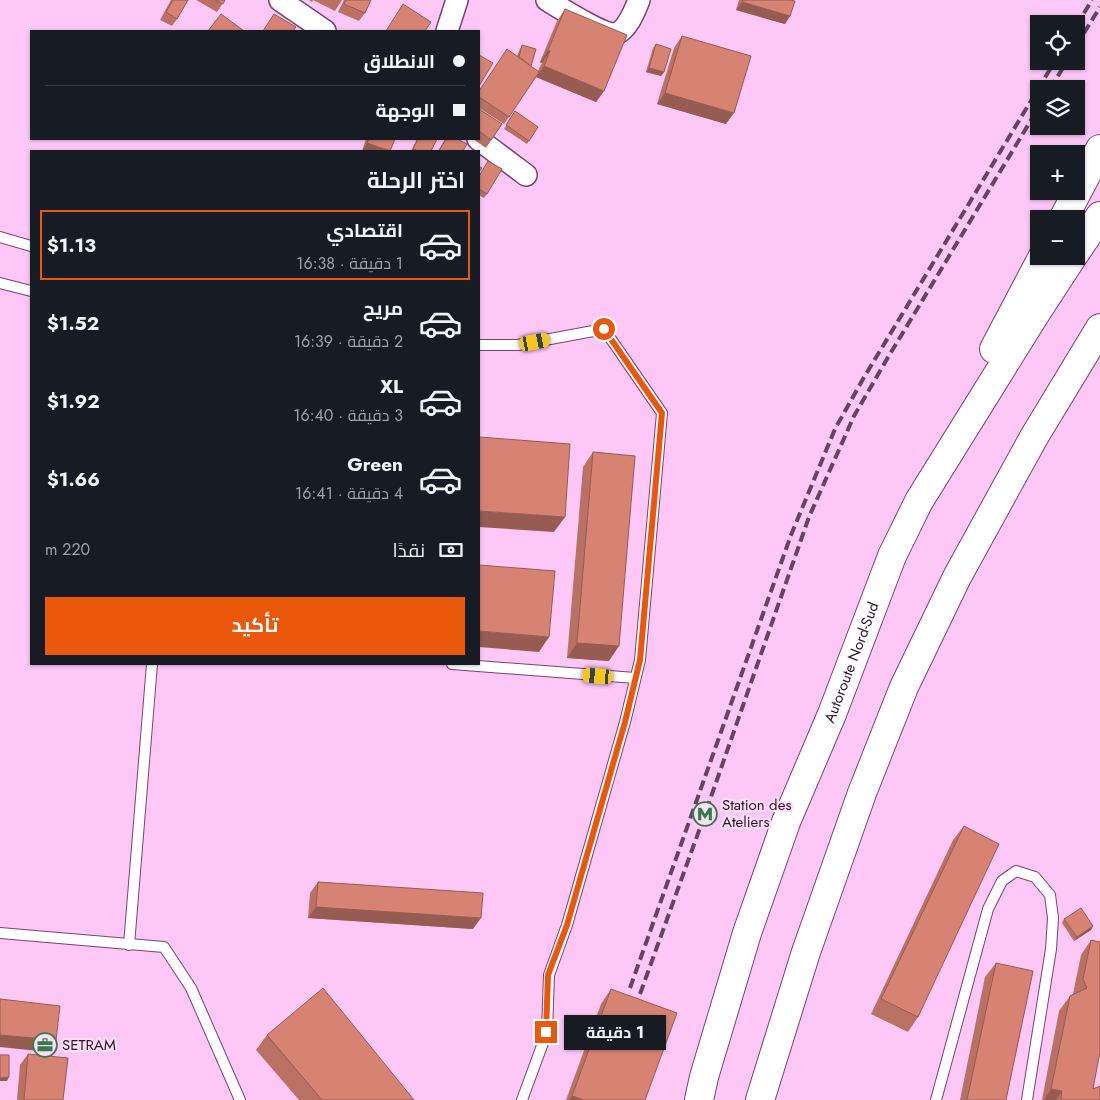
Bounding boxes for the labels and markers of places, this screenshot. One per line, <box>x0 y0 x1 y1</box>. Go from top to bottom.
place label: Station des Ateliers <box>722 794 791 833</box>
metro station icon: Station des Ateliers <box>692 801 718 827</box>
office icon: SETRAM <box>32 1032 58 1058</box>
place label: SETRAM <box>62 1034 116 1056</box>

